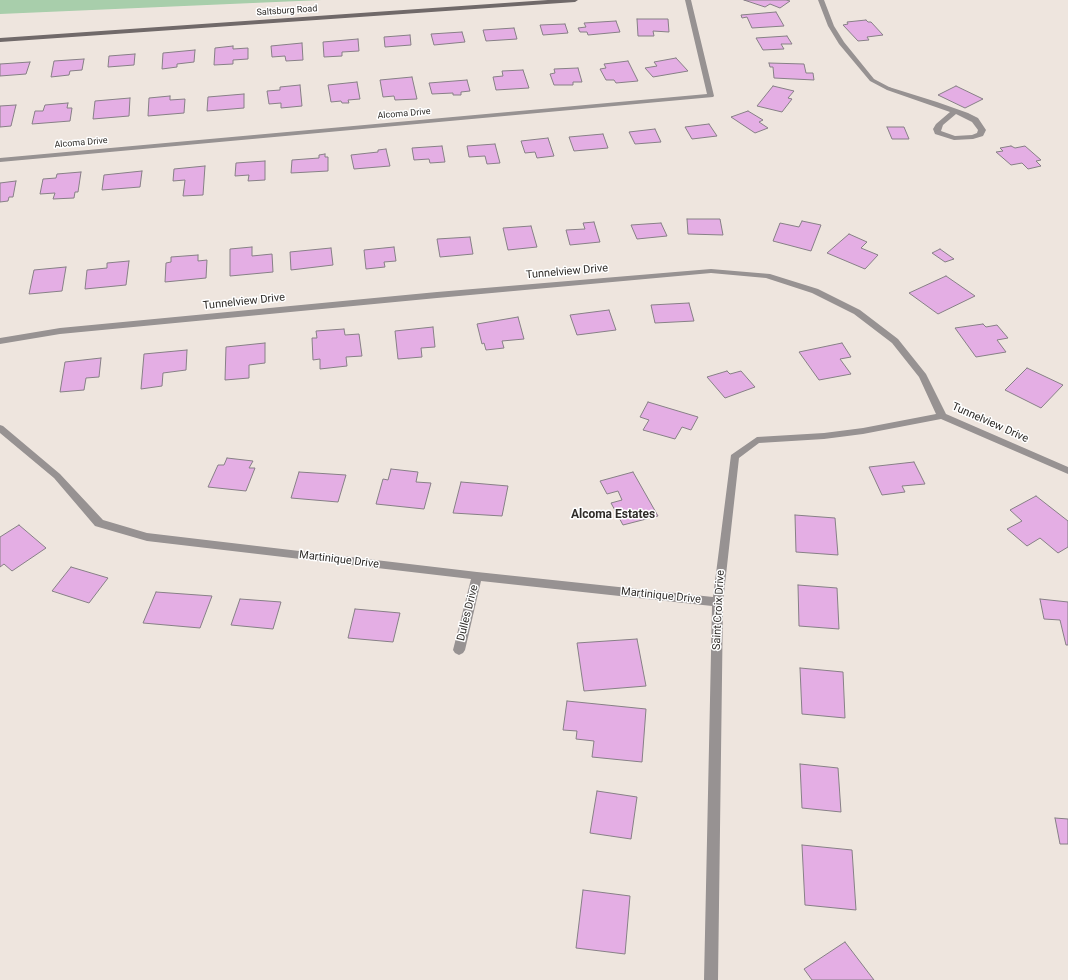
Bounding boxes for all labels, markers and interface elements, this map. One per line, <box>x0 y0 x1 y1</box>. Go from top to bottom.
street label: Saltsburg Road <box>256 3 318 19</box>
street label: Alcoma Drive <box>377 106 431 122</box>
street label: Alcoma Drive <box>54 135 108 151</box>
street label: Tunnelview Drive <box>525 262 609 282</box>
street label: Tunnelview Drive <box>202 291 286 313</box>
street label: Tunnelview Drive <box>950 400 1030 446</box>
district label: Alcoma Estates <box>571 508 655 522</box>
street label: Martinique Drive <box>298 549 380 571</box>
street label: Saint Croix Drive <box>710 570 728 650</box>
street label: Dulles Drive <box>455 583 481 643</box>
street label: Martinique Drive <box>620 585 702 607</box>

